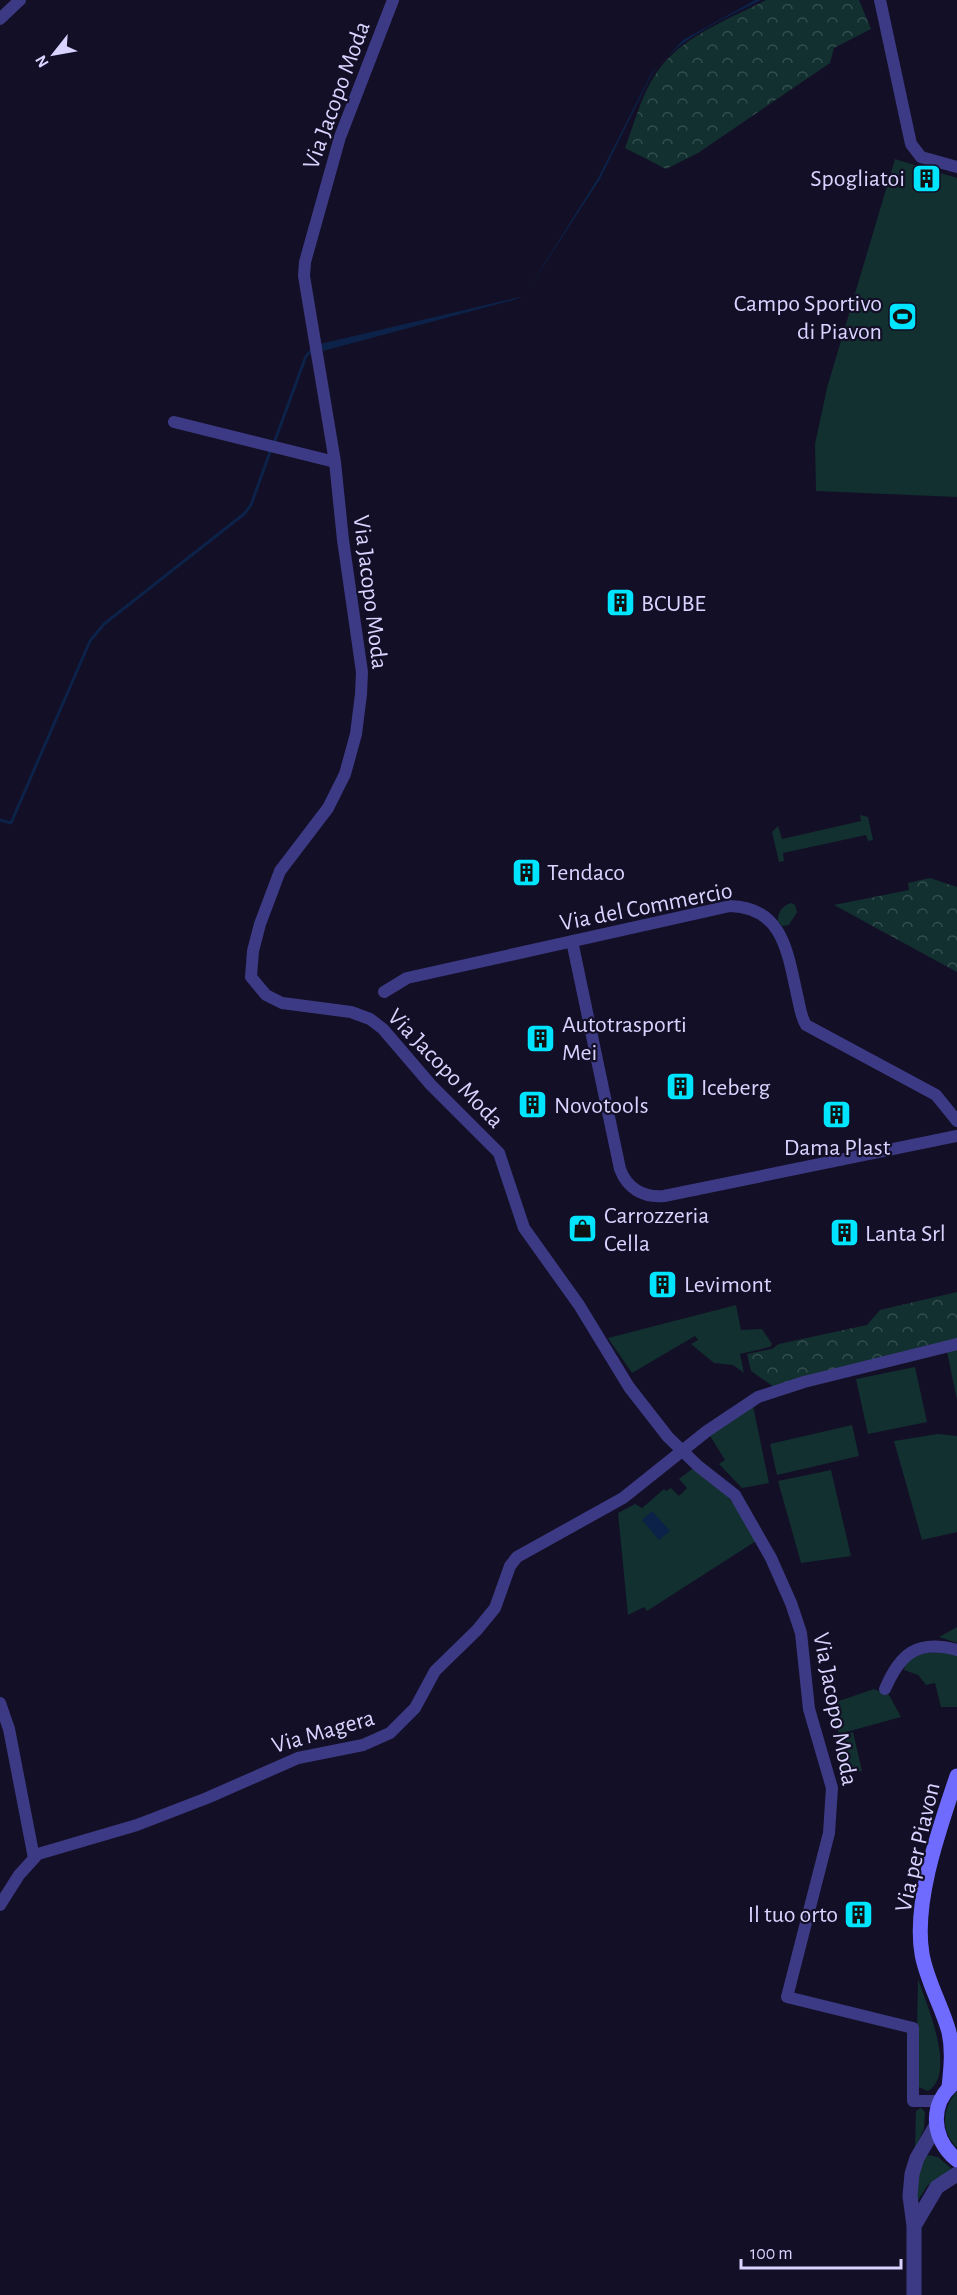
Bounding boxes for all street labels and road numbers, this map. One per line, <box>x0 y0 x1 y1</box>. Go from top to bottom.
street label: Via Jacopo Moda <box>299 18 375 172</box>
street label: Via Jacopo Moda <box>349 514 391 671</box>
street label: Via del Commercio <box>558 878 734 935</box>
street label: Via Jacopo Moda <box>383 1005 508 1133</box>
street label: Via Jacopo Moda <box>808 1631 862 1788</box>
street label: Via Magera <box>269 1706 377 1758</box>
street label: Via per Piavon <box>891 1780 945 1914</box>

